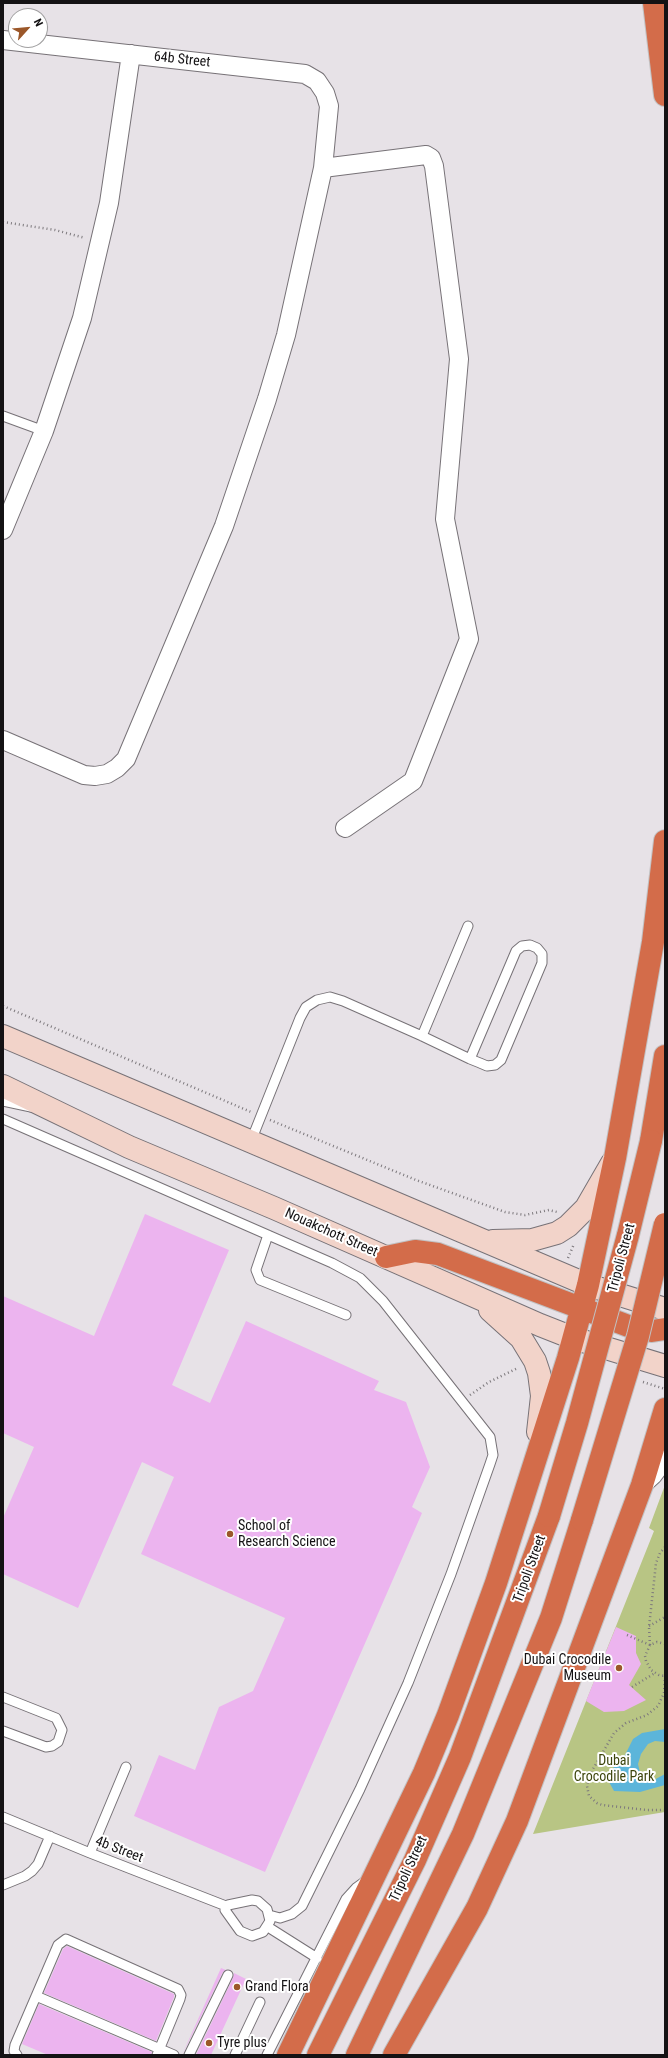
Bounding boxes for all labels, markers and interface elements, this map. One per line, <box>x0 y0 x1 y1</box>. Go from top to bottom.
north arrow <box>8 8 48 48</box>
text: N <box>31 17 46 29</box>
street label: 64b Street <box>153 49 211 71</box>
street label: Nouakchott Street <box>282 1205 380 1261</box>
street label: Tripoli Street <box>605 1222 639 1294</box>
place label: School of Research Science <box>238 1518 336 1550</box>
marker: School of Research Science <box>225 1529 235 1539</box>
street label: Tripoli Street <box>510 1533 550 1605</box>
place label: Dubai Crocodile Museum <box>524 1652 611 1684</box>
marker: Dubai Crocodile Museum <box>614 1663 624 1673</box>
park label: Dubai Crocodile Park <box>574 1753 654 1786</box>
street label: 4b Street <box>93 1833 145 1867</box>
street label: Tripoli Street <box>386 1833 432 1905</box>
place label: Grand Flora <box>245 1979 309 1995</box>
marker: Grand Flora <box>232 1982 242 1992</box>
place label: Tyre plus <box>217 2035 267 2051</box>
marker: Tyre plus <box>204 2038 214 2048</box>

